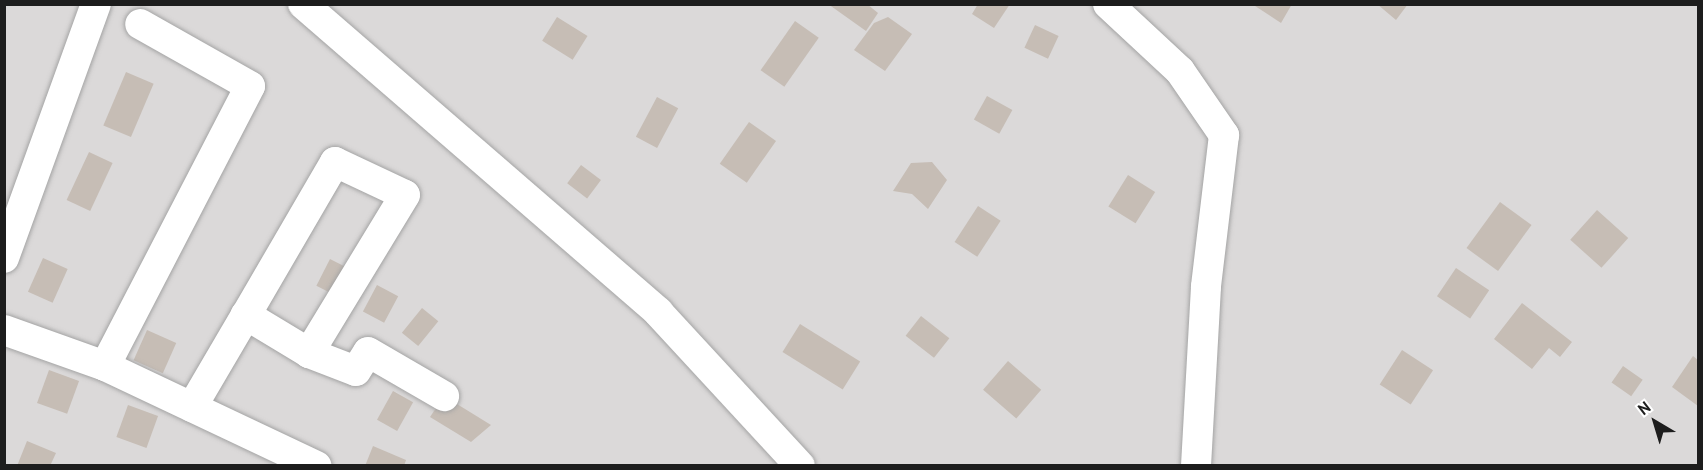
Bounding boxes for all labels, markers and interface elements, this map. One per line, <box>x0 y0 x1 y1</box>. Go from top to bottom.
north arrow <box>1625 392 1685 452</box>
text: N <box>1634 397 1654 419</box>

